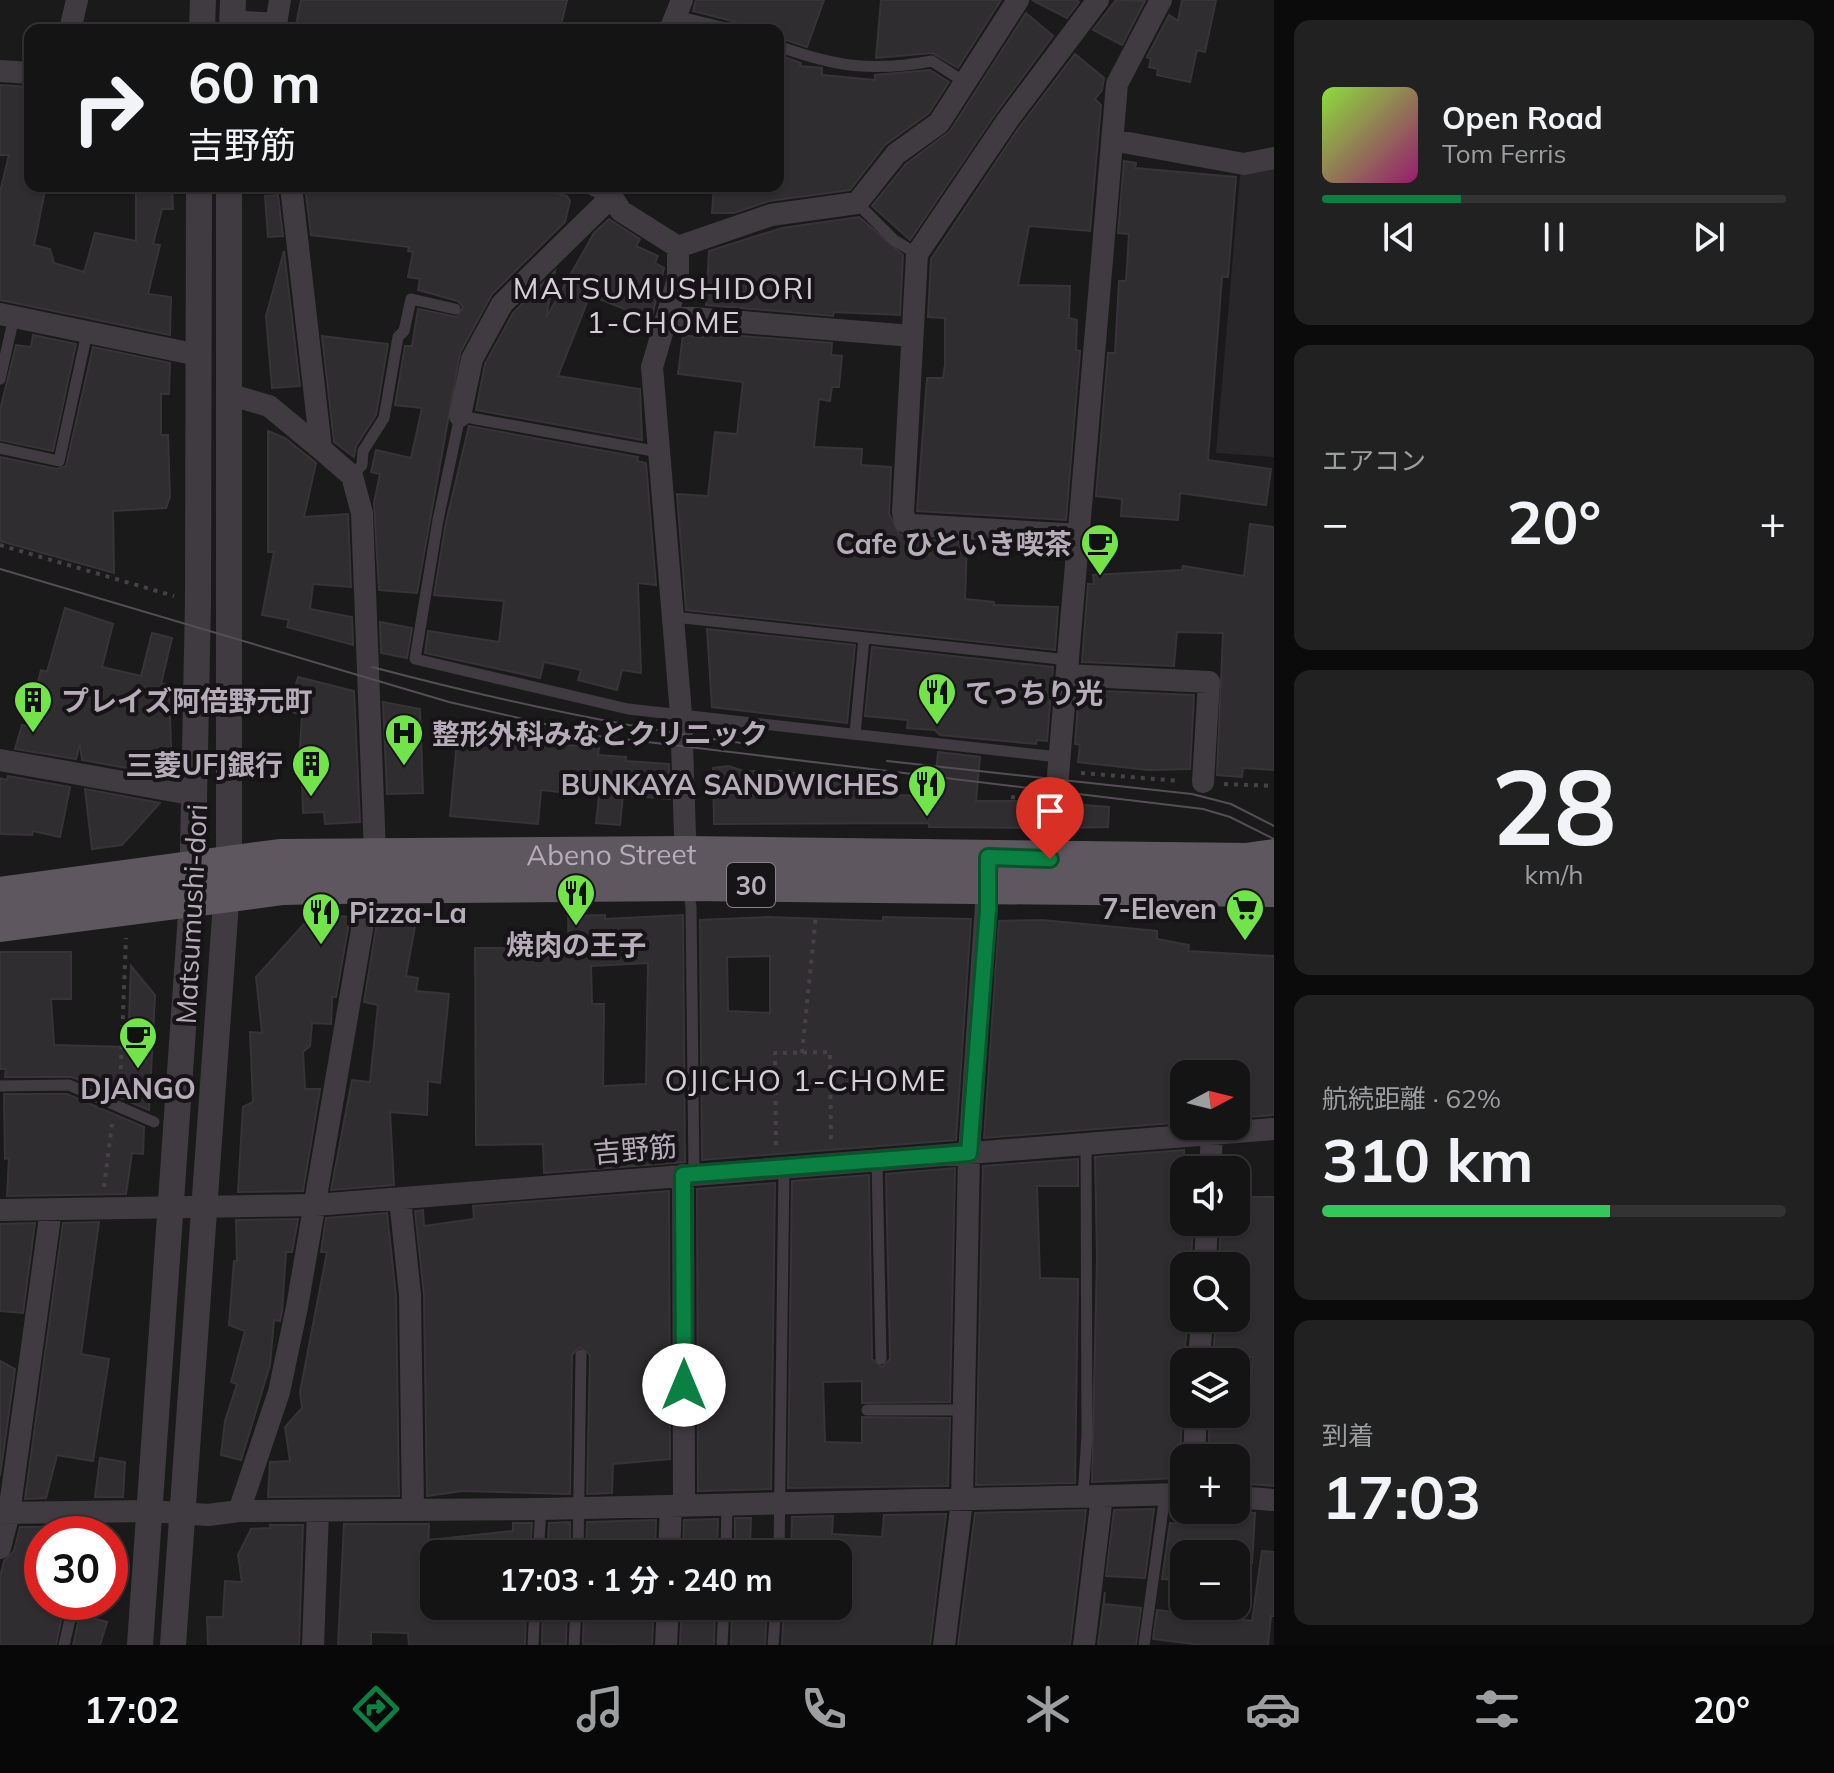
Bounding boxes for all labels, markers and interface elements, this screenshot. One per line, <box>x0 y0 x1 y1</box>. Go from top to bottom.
text: 60 m <box>188 47 321 117</box>
icon: right <box>56 56 160 160</box>
text: Open Road <box>1442 99 1603 137</box>
text: 吉野筋 <box>188 122 296 167</box>
text: Tom Ferris <box>1442 137 1566 170</box>
icon: previous <box>1377 215 1421 259</box>
icon: pause <box>1532 215 1576 259</box>
icon: next <box>1687 215 1731 259</box>
district label: MATSUMUSHIDORI 1-CHOME <box>513 269 815 341</box>
text: エアコン <box>1322 444 1426 477</box>
text: 20° <box>1507 484 1601 559</box>
text: − <box>1322 495 1348 550</box>
text: + <box>1760 495 1786 550</box>
cafe icon: Cafe ひといき喫茶 <box>1079 522 1121 577</box>
place label: Cafe ひといき喫茶 <box>836 526 1072 561</box>
restaurant icon: てっちり光 <box>916 671 958 726</box>
place label: てっちり光 <box>965 675 1103 710</box>
building icon: プレイズ阿倍野元町 <box>12 679 54 734</box>
place label: プレイズ阿倍野元町 <box>61 683 312 718</box>
hospital icon: 整形外科みなとクリニック <box>383 712 425 767</box>
place label: 整形外科みなとクリニック <box>432 716 768 751</box>
text: 28 <box>1492 740 1616 871</box>
building icon: 三菱UFJ銀行 <box>290 743 332 798</box>
place label: 三菱UFJ銀行 <box>126 747 283 782</box>
restaurant icon: BUNKAYA SANDWICHES <box>906 763 948 818</box>
place label: BUNKAYA SANDWICHES <box>561 767 899 802</box>
pin <box>1016 777 1084 859</box>
icon: arrive <box>1028 789 1072 833</box>
street label: Matsumushi-dori <box>168 803 214 1025</box>
street label: Abeno Street <box>526 835 697 872</box>
text: km/h <box>1525 858 1583 891</box>
road number: 30 <box>727 863 775 907</box>
restaurant icon: 焼肉の王子 <box>555 872 597 927</box>
supermarket icon: 7-Eleven <box>1224 887 1266 942</box>
restaurant icon: Pizza-La <box>300 891 342 946</box>
place label: 7-Eleven <box>1102 891 1217 926</box>
place label: Pizza-La <box>349 895 467 930</box>
place label: 焼肉の王子 <box>506 927 646 962</box>
cafe icon: DJANGO <box>117 1015 159 1070</box>
north arrow <box>1170 1060 1250 1140</box>
map controls <box>1170 1060 1250 1620</box>
district label: OJICHO 1-CHOME <box>664 1061 948 1099</box>
place label: DJANGO <box>80 1071 196 1106</box>
text: 航続距離 · 62% <box>1322 1082 1501 1115</box>
text: 310 km <box>1322 1122 1534 1197</box>
street label: 吉野筋 <box>592 1128 678 1170</box>
button: sound <box>1170 1156 1250 1236</box>
button: search <box>1170 1252 1250 1332</box>
position arrow <box>642 1343 726 1427</box>
button: layers <box>1170 1348 1250 1428</box>
text: 到着 <box>1322 1419 1374 1452</box>
button: + <box>1170 1444 1250 1524</box>
text: 17:03 <box>1322 1459 1481 1534</box>
speed limit sign: 30 <box>24 1516 128 1620</box>
button: − <box>1170 1540 1250 1620</box>
text: 17:03 · 1 分 · 240 m <box>500 1561 772 1599</box>
icon: directions <box>348 1681 404 1737</box>
icon: music <box>572 1681 628 1737</box>
icon: phone <box>796 1681 852 1737</box>
icon: climate <box>1020 1681 1076 1737</box>
icon: car <box>1245 1681 1301 1737</box>
icon: filters <box>1469 1681 1525 1737</box>
text: 17:02 <box>84 1687 179 1732</box>
text: 20° <box>1693 1687 1750 1732</box>

